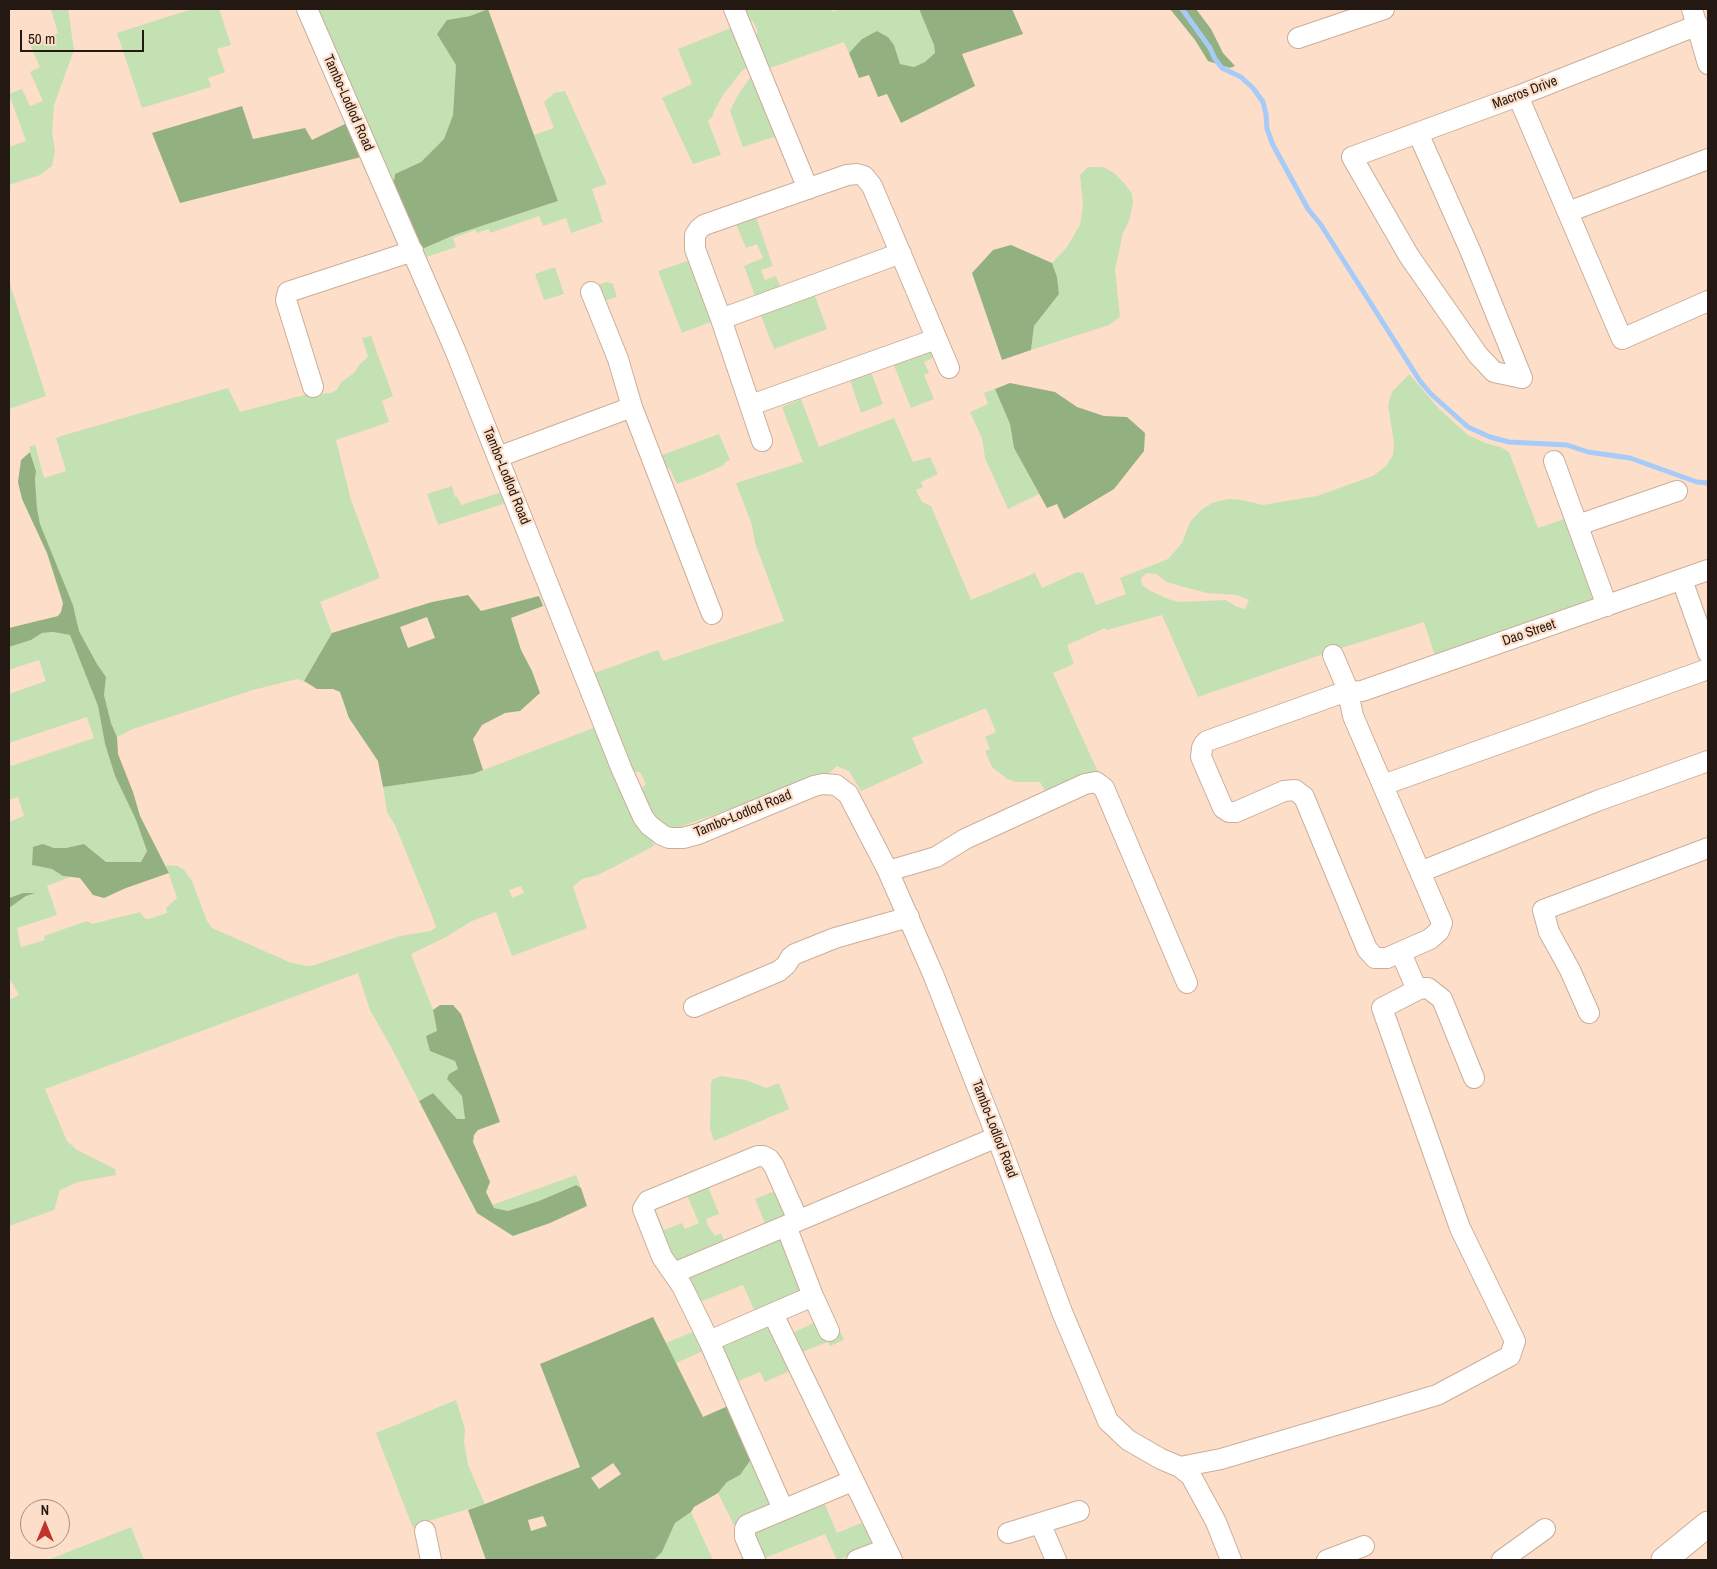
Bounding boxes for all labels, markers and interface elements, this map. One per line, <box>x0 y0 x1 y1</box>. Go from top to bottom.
scale bar <box>22 20 146 52</box>
text: 50 m <box>28 28 55 49</box>
street label: Tambo-Lodlod Road <box>319 52 377 154</box>
street label: Macros Drive <box>1490 73 1560 113</box>
street label: Tambo-Lodlod Road <box>479 425 533 527</box>
street label: Dao Street <box>1500 616 1558 650</box>
street label: Tambo-Lodlod Road <box>692 787 794 841</box>
street label: Tambo-Lodlod Road <box>968 1078 1020 1180</box>
north arrow <box>20 1499 70 1549</box>
text: N <box>41 1501 49 1519</box>

